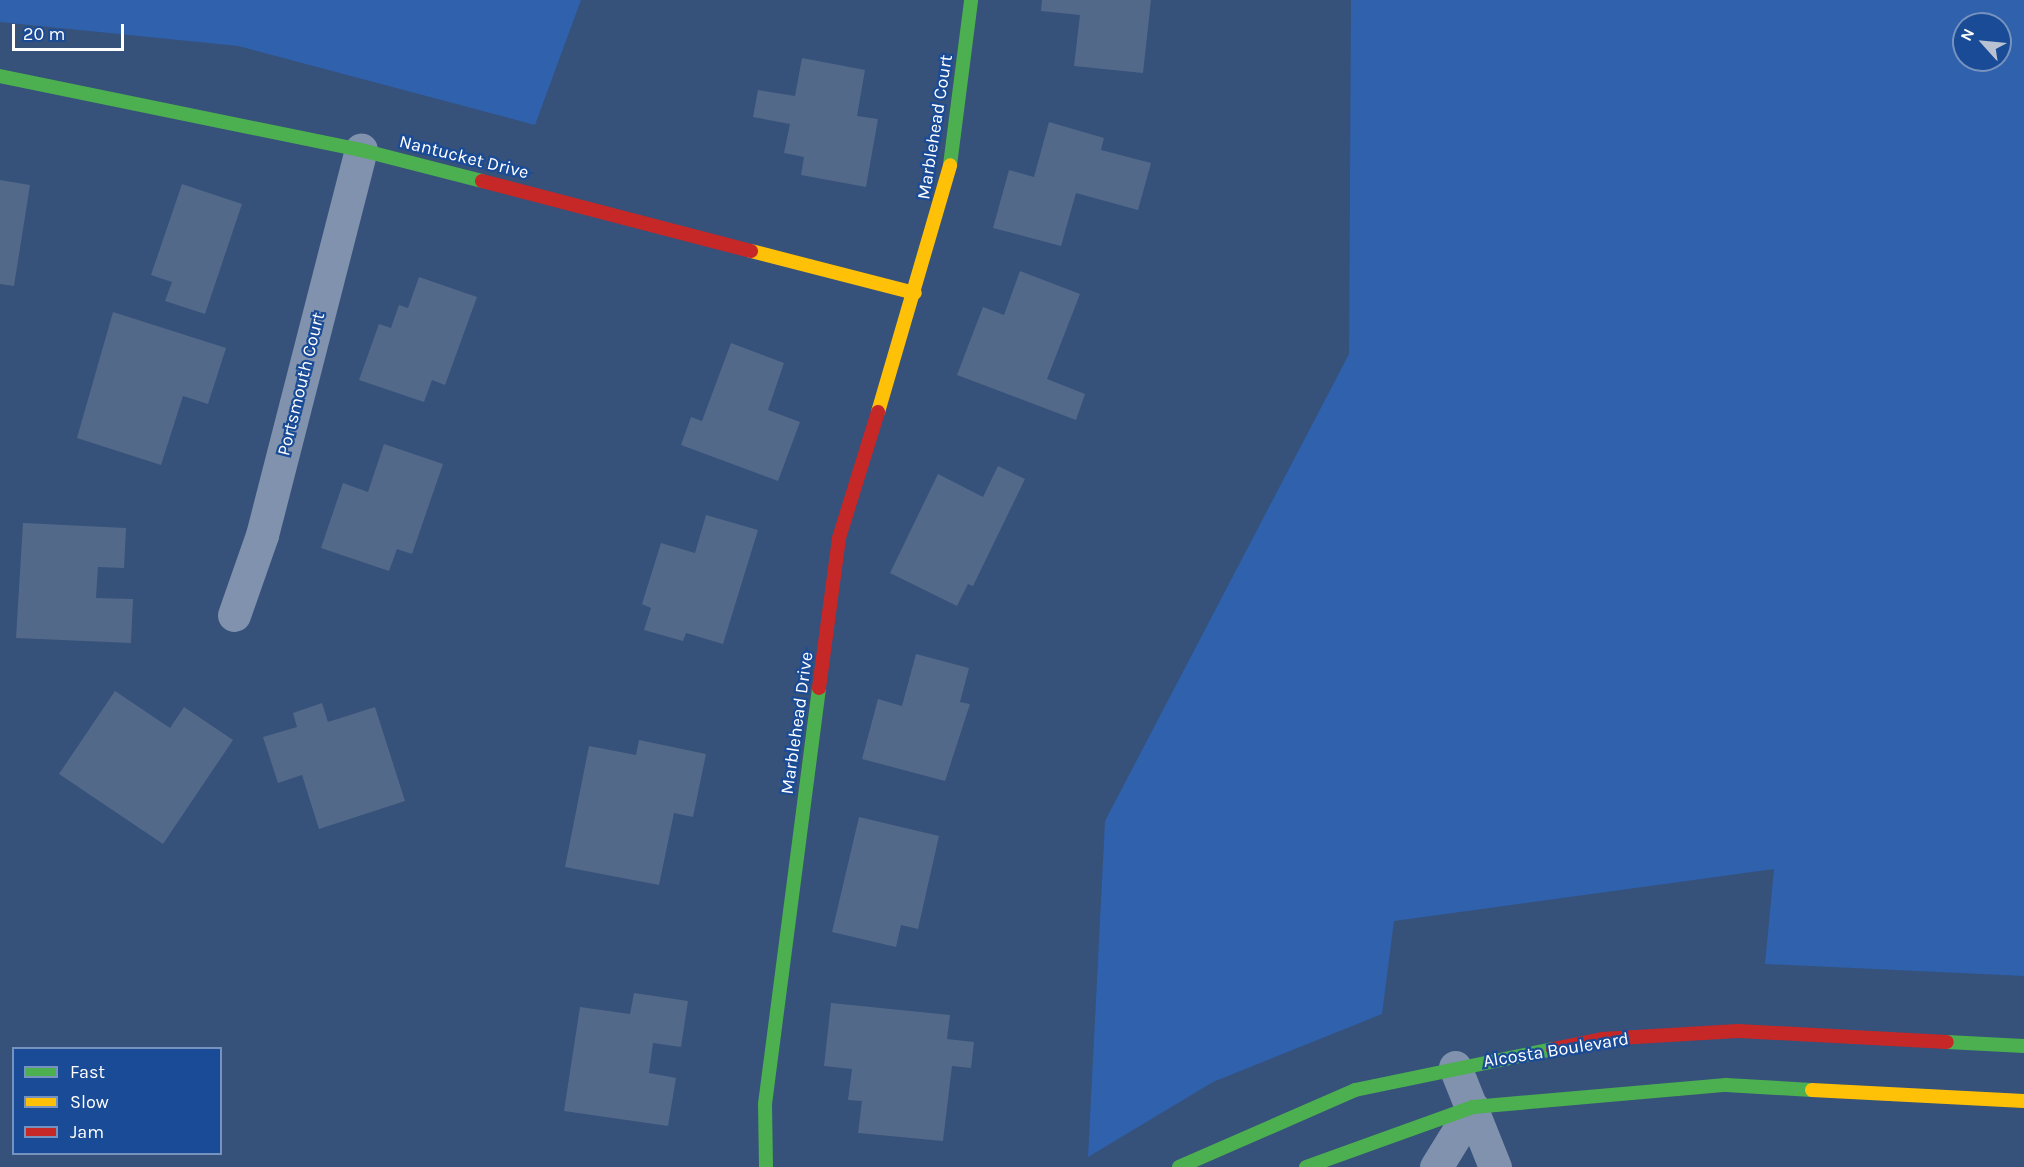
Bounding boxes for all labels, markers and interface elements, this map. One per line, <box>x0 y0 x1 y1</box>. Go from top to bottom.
scale bar <box>15 12 128 50</box>
north arrow <box>1952 12 2012 72</box>
text: 20 m <box>23 23 65 45</box>
text: N <box>1956 25 1978 44</box>
street label: Marblehead Court <box>913 53 957 201</box>
street label: Nantucket Drive <box>397 130 531 184</box>
street label: Portsmouth Court <box>273 310 329 458</box>
street label: Marblehead Drive <box>776 650 818 796</box>
street label: Alcosta Boulevard <box>1482 1028 1630 1072</box>
legend <box>12 1047 222 1155</box>
text: Fast <box>70 1061 105 1083</box>
text: Slow <box>70 1091 109 1113</box>
text: Jam <box>70 1121 104 1143</box>

